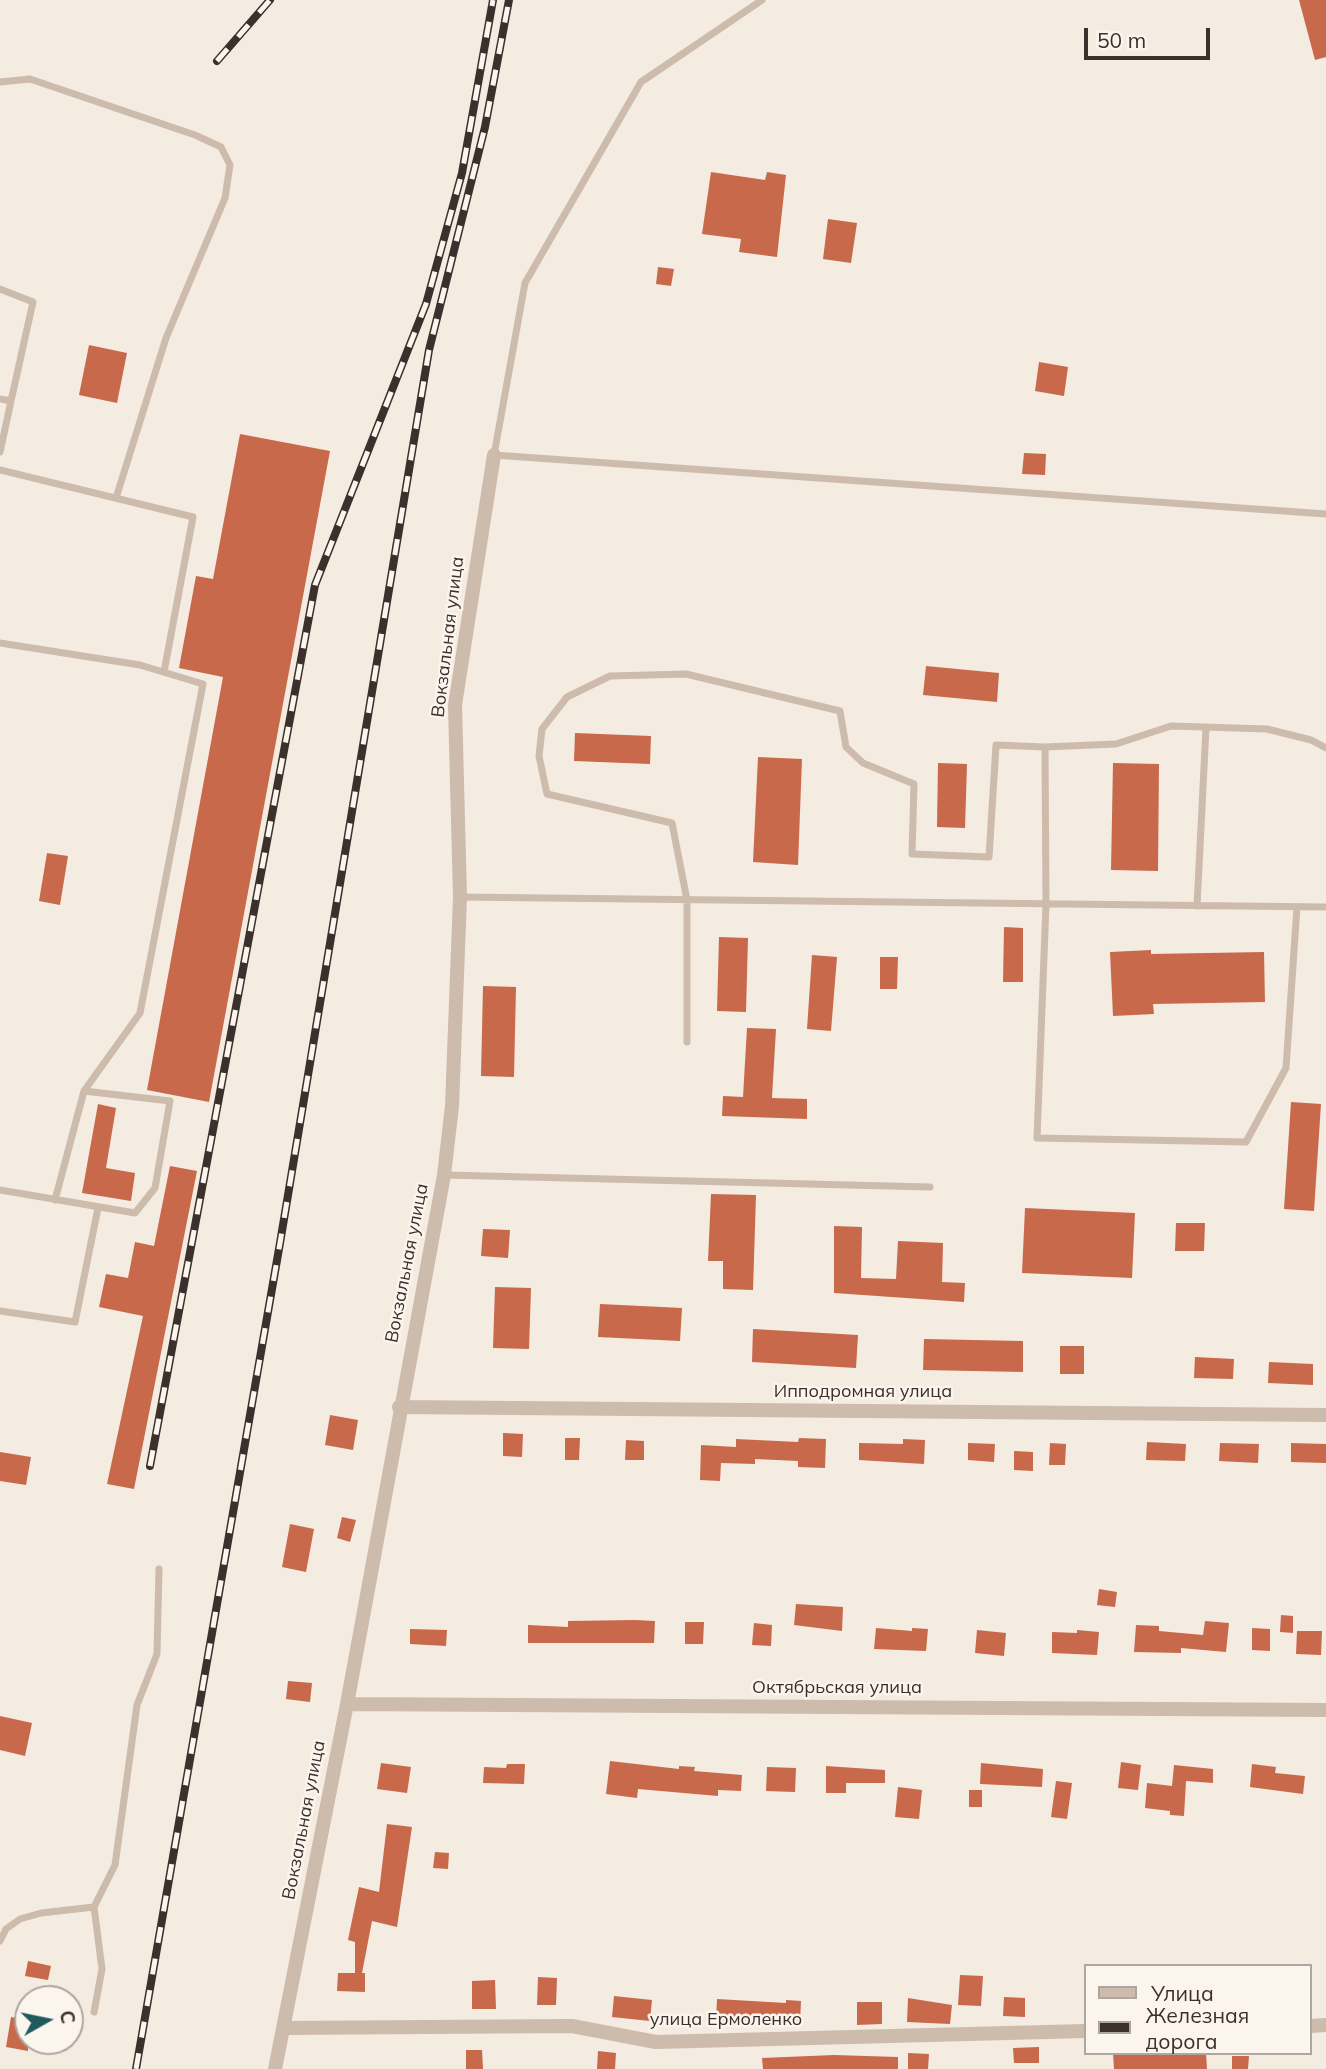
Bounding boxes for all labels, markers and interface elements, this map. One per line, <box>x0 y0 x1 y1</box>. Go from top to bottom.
scale bar <box>1088 14 1214 58</box>
text: 50 m <box>1097 27 1146 53</box>
street label: Вокзальная улица <box>427 555 469 719</box>
street label: Вокзальная улица <box>381 1182 433 1344</box>
street label: Ипподромная улица <box>774 1381 952 1403</box>
street label: Октябрьская улица <box>752 1677 922 1699</box>
street label: Вокзальная улица <box>278 1739 330 1901</box>
legend <box>1084 1964 1312 2055</box>
text: Улица <box>1151 1980 1214 2006</box>
north arrow <box>14 1985 84 2055</box>
text: Железная дорога <box>1145 2002 1249 2054</box>
text: С <box>55 2009 81 2025</box>
street label: улица Ермоленко <box>650 2009 802 2031</box>

